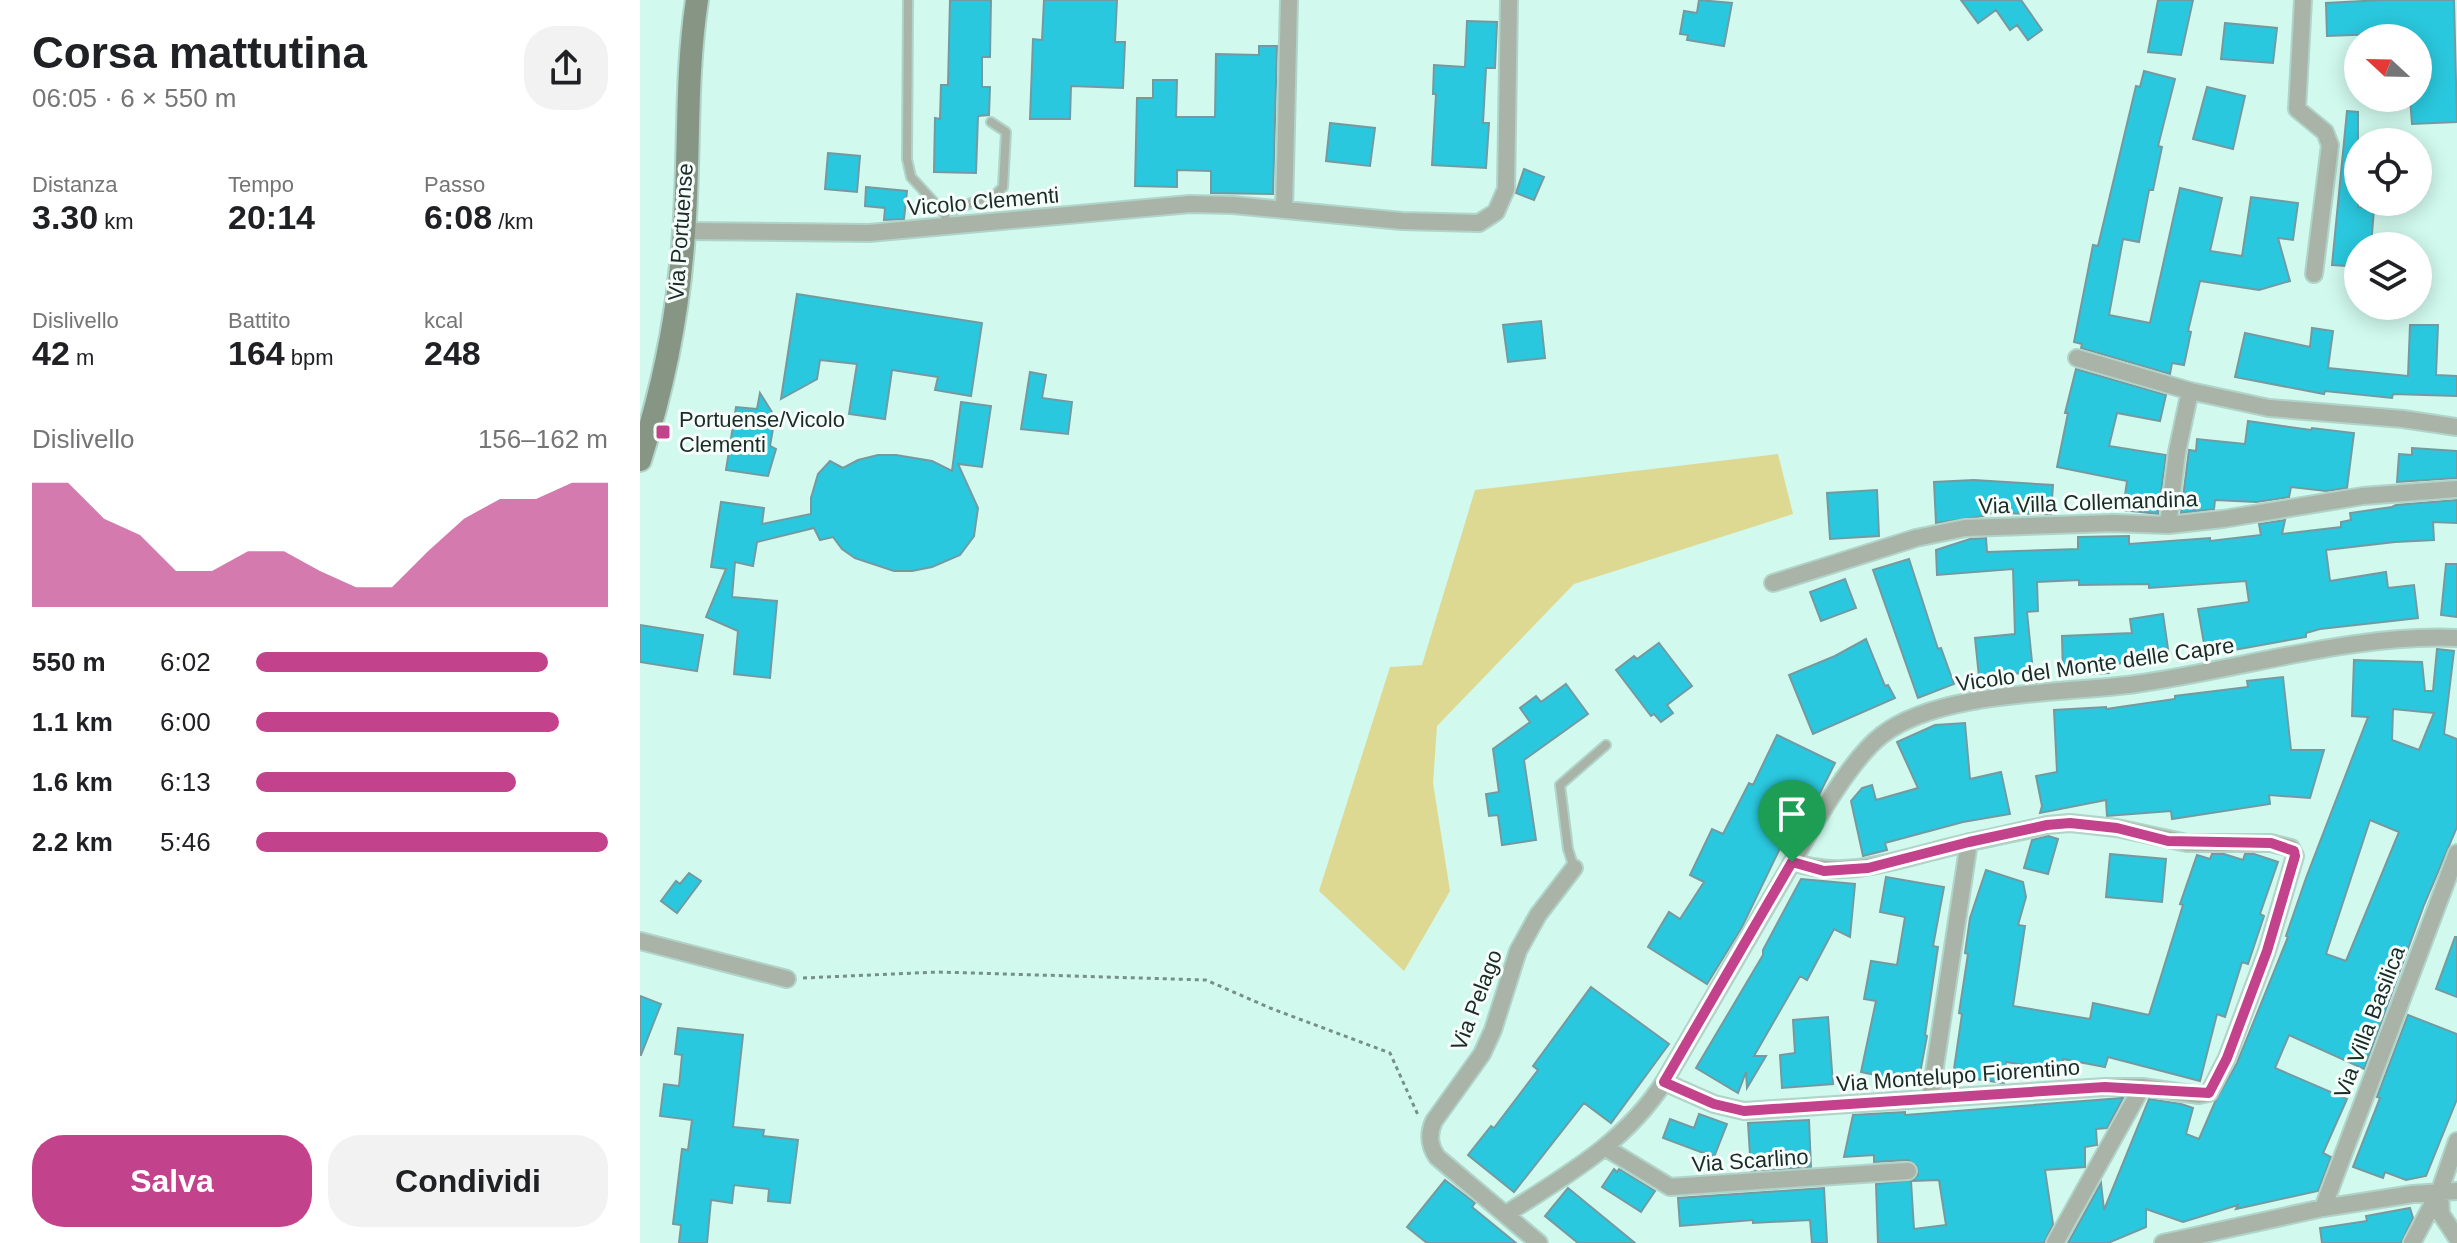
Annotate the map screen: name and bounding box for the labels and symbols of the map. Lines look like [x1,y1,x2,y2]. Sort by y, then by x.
north arrow [2344,24,2432,112]
street label: Via Portuense [663,162,698,302]
street label: Vicolo Clementi [906,182,1060,221]
place label: Portuense/Vicolo Clementi [679,407,845,457]
marker: Portuense/Vicolo Clementi [654,423,672,441]
street label: Via Villa Collemandina [1978,486,2199,519]
street label: Vicolo del Monte delle Capre [1954,633,2236,696]
pin [1758,780,1826,862]
street label: Via Villa Basilica [2329,942,2410,1102]
street label: Via Pelago [1446,946,1507,1054]
street label: Via Montelupo Fiorentino [1835,1055,2081,1096]
street label: Via Scarlino [1691,1144,1809,1177]

